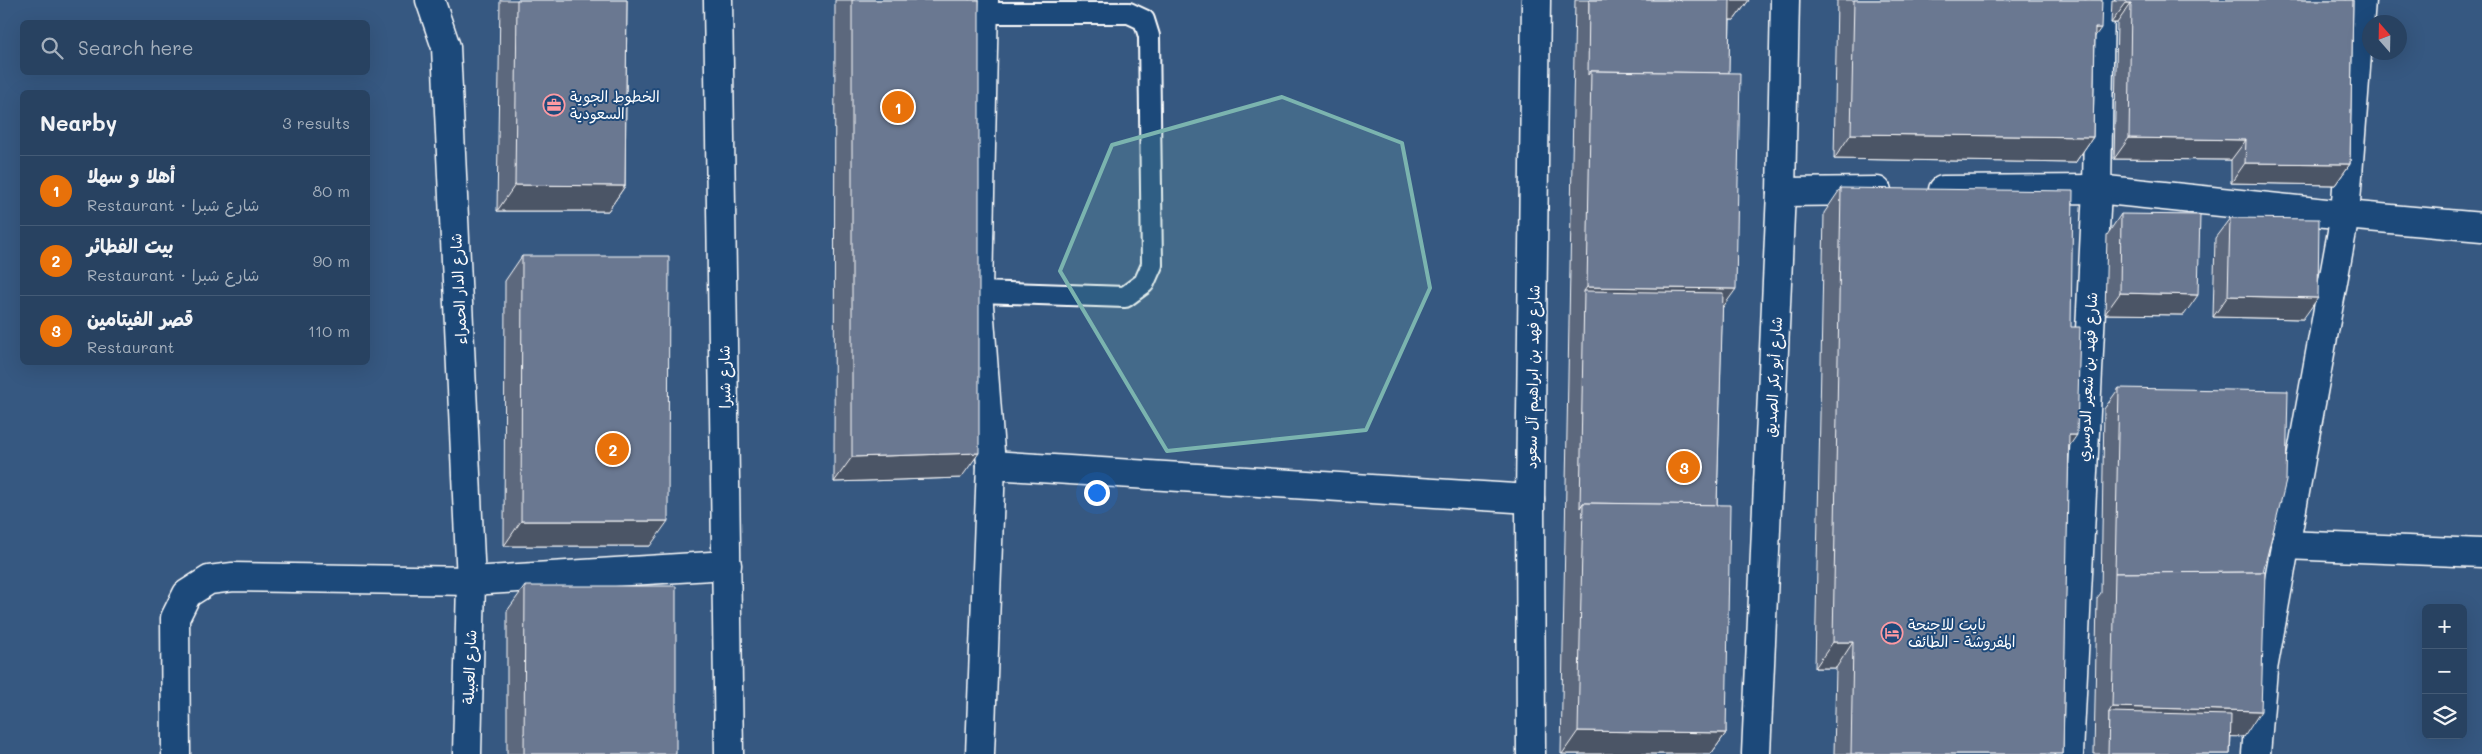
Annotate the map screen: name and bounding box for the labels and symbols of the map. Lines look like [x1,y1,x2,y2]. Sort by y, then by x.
north arrow [2362,15,2407,60]
place label: الخطوط الجوية السعودية [570,86,660,124]
pin: 1 [882,88,914,126]
office icon: الخطوط الجوية السعودية [542,93,566,117]
street label: شارع الدار الحمراء [445,233,472,345]
street label: شارع فهد بن ابراهيم آل سعود [1520,285,1547,469]
street label: شارع فهد بن شعير الدوسري [2073,292,2103,462]
street label: شارع أبو بكر الصديق [1760,316,1787,438]
street label: شارع شبرا [713,345,736,409]
pin: 2 [597,430,629,468]
pin: 3 [1668,448,1700,486]
your location [1084,480,1110,506]
place label: نايت للاجنحة المفروشة - الطائف [1908,614,2015,651]
hotel icon: نايت للاجنحة المفروشة - الطائف [1880,621,1904,645]
street label: شارع العبيلة [458,629,481,705]

